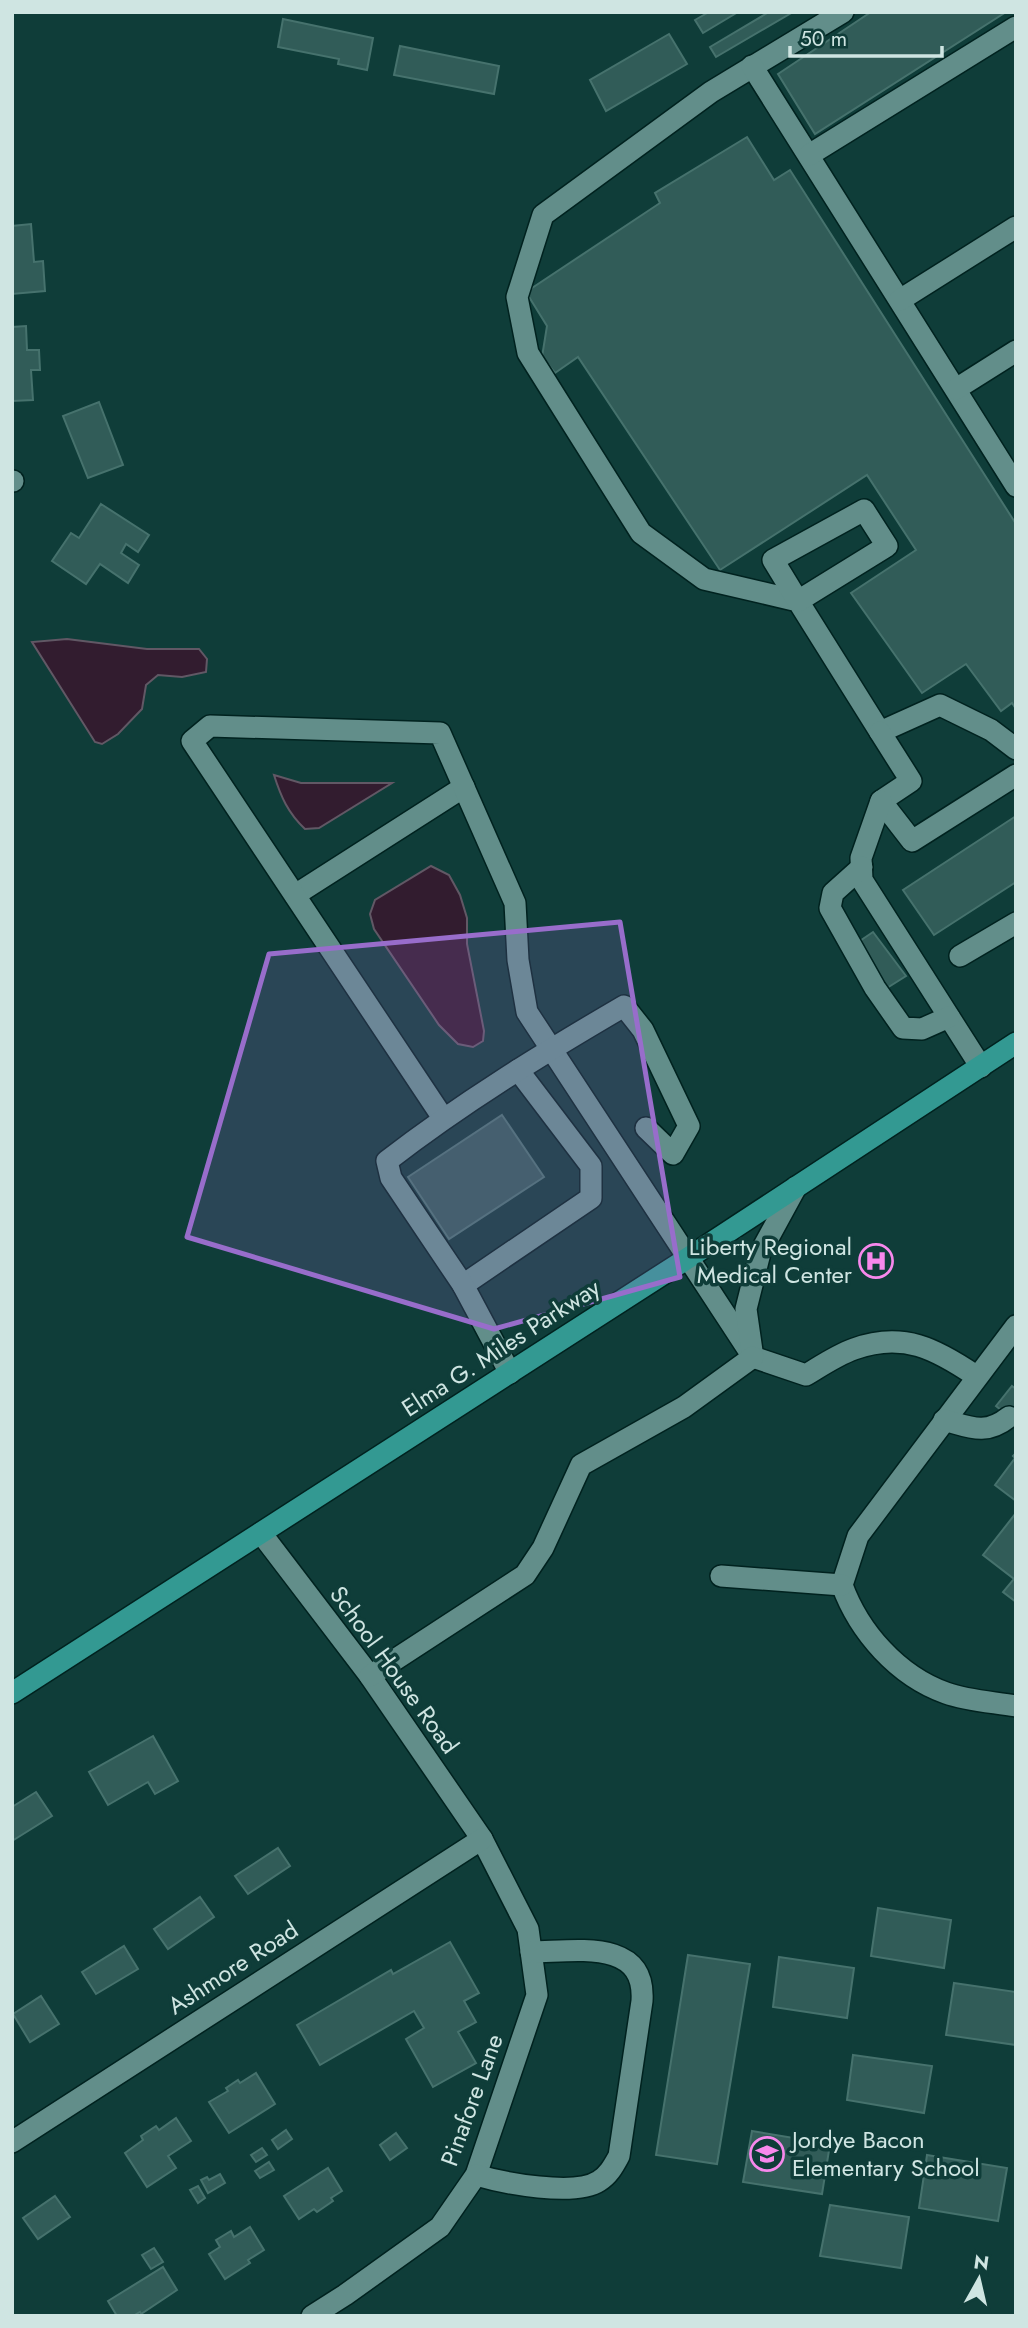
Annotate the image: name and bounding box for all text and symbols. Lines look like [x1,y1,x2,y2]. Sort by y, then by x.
scale bar [790,14,942,58]
text: 50 m [800,24,847,54]
place label: Liberty Regional Medical Center [689,1229,853,1292]
hospital icon: Liberty Regional Medical Center [857,1242,895,1280]
street label: Elma G. Miles Parkway [395,1270,607,1425]
street label: School House Road [321,1579,467,1761]
street label: Ashmore Road [161,1912,305,2023]
street label: Pinafore Lane [431,2029,512,2171]
place label: Jordye Bacon Elementary School [789,2122,980,2185]
school or university icon: Jordye Bacon Elementary School [748,2135,786,2173]
north arrow [944,2244,1014,2314]
text: N [972,2248,991,2277]

